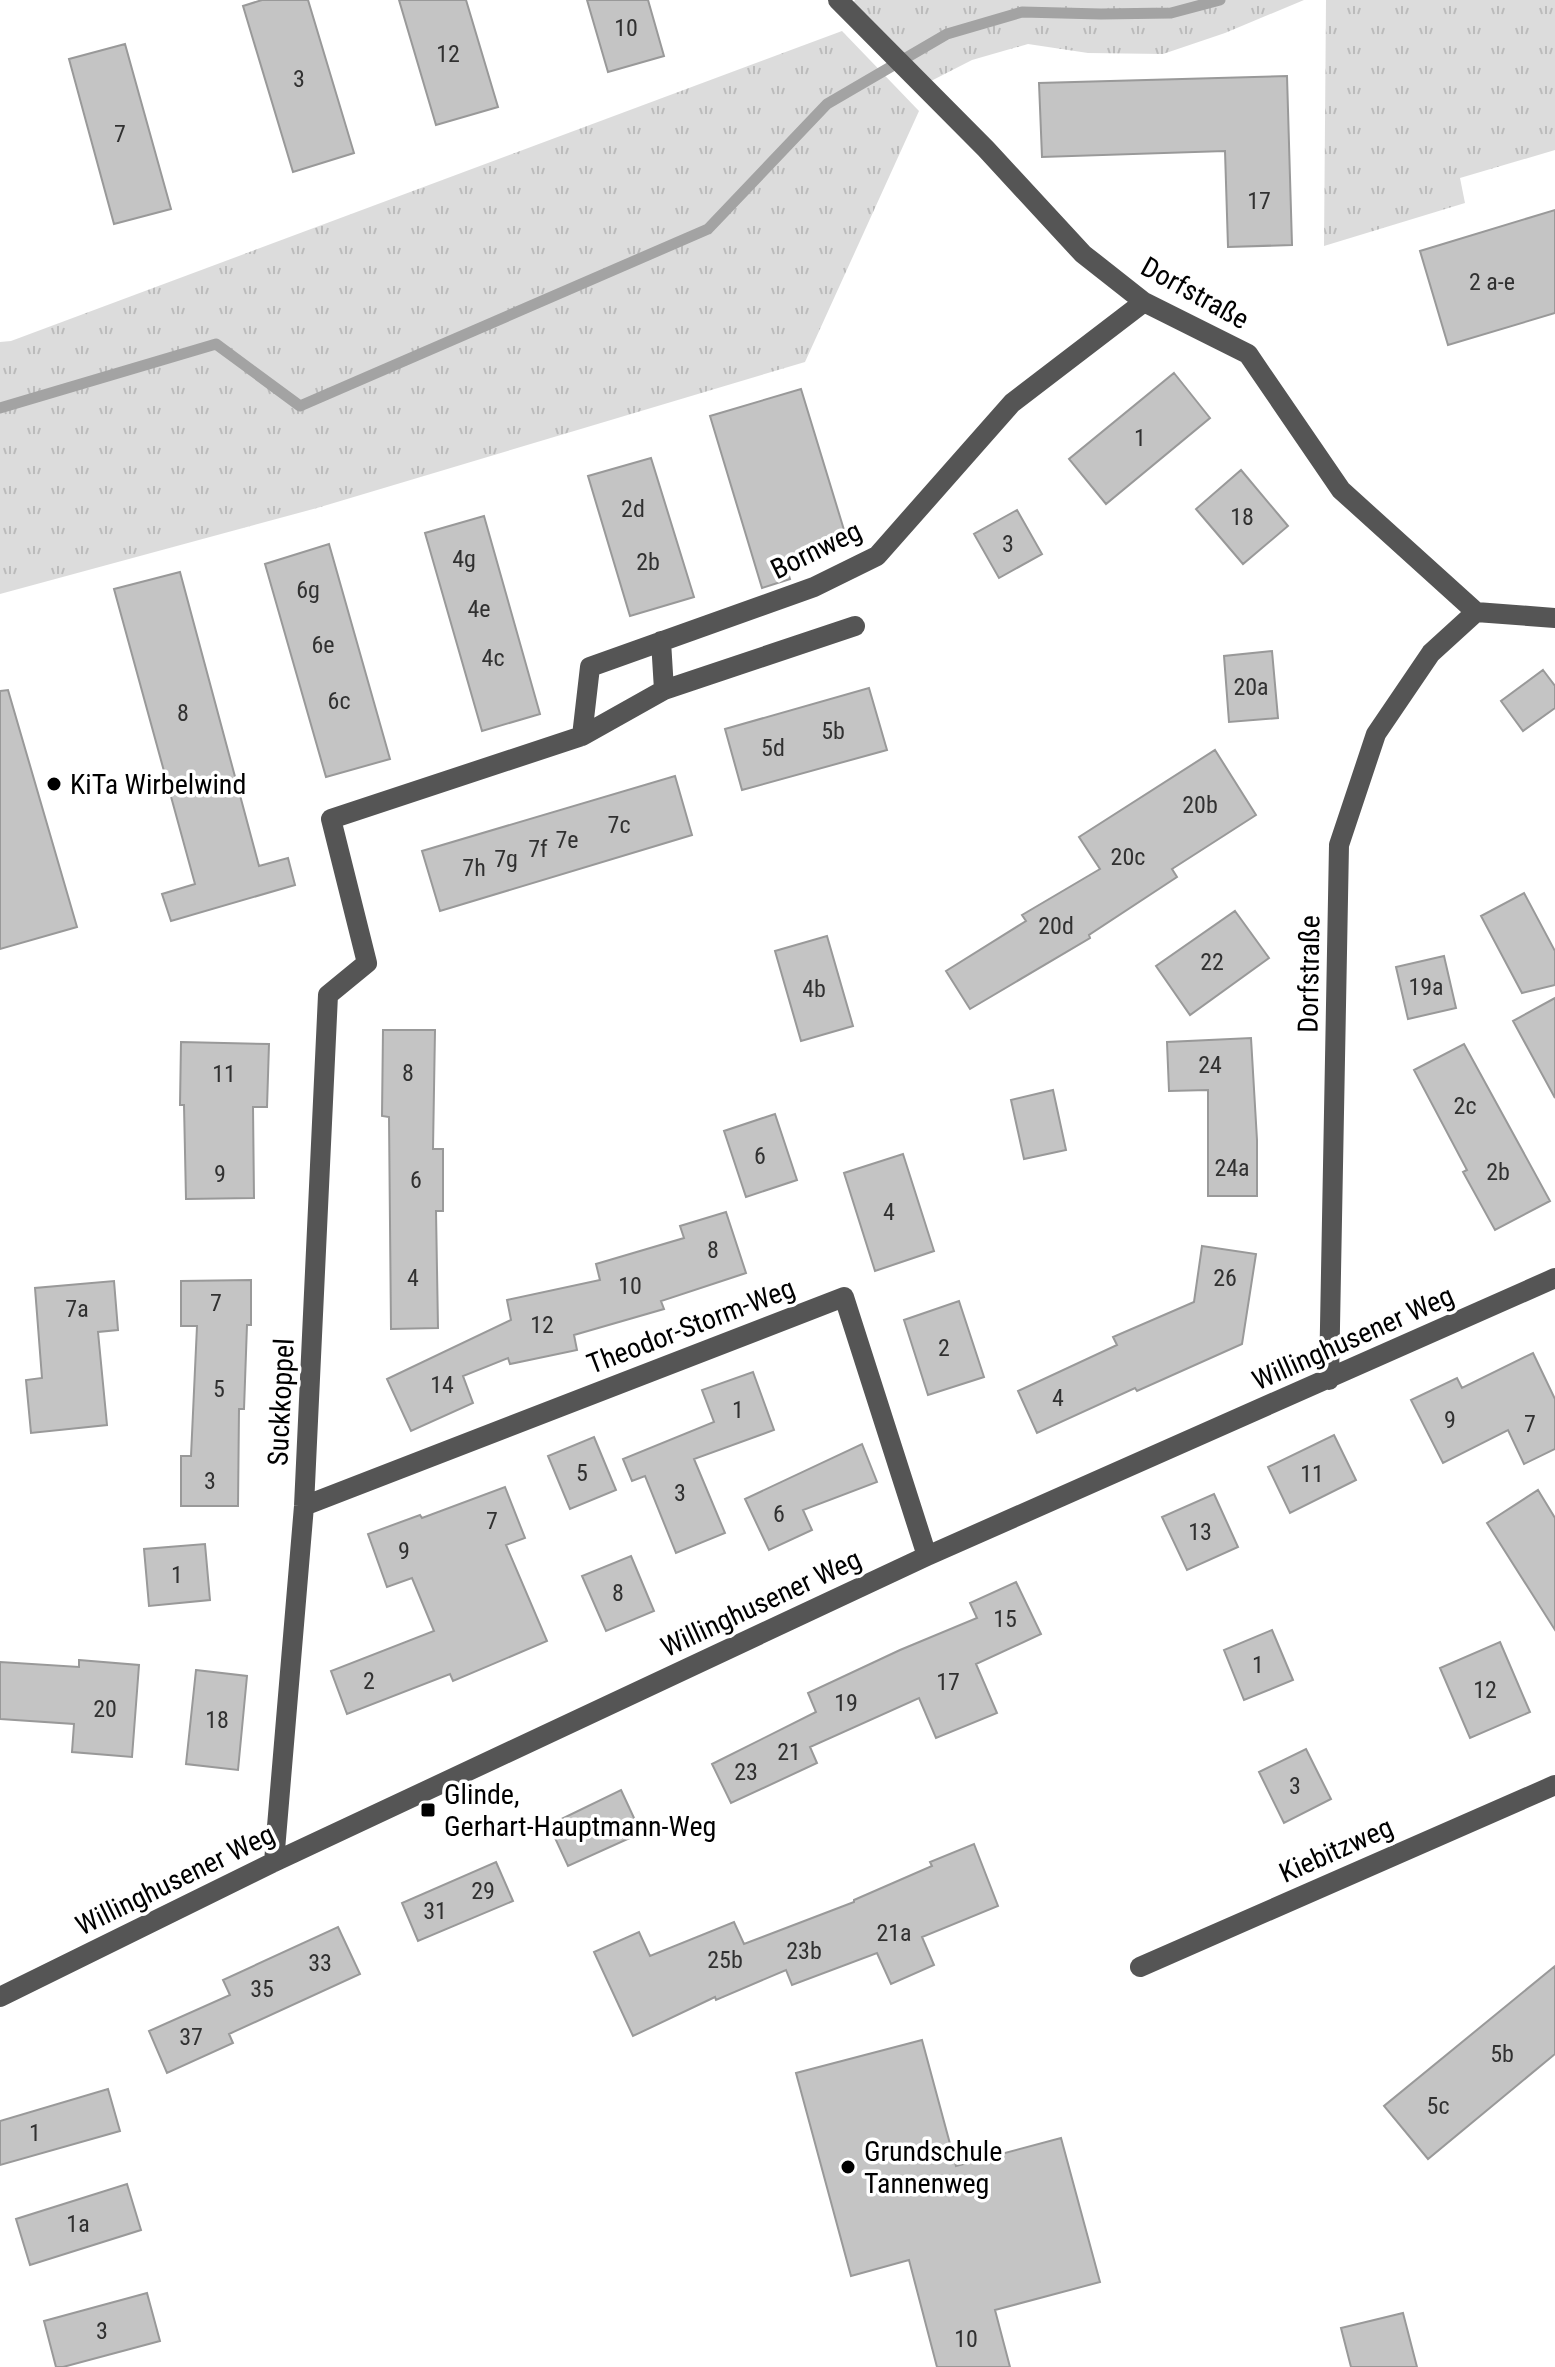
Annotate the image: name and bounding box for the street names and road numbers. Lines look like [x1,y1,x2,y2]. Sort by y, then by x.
street label: Dorfstraße [1135,250,1255,336]
street label: Bornweg [765,514,867,586]
street label: Dorfstraße [1291,915,1327,1033]
street label: Theodor-Storm-Weg [583,1271,799,1381]
street label: Willinghusener Weg [1247,1279,1459,1397]
street label: Suckkoppel [261,1337,301,1467]
street label: Willinghusener Weg [656,1542,866,1664]
street label: Kiebitzweg [1274,1810,1398,1890]
street label: Willinghusener Weg [70,1818,280,1942]

